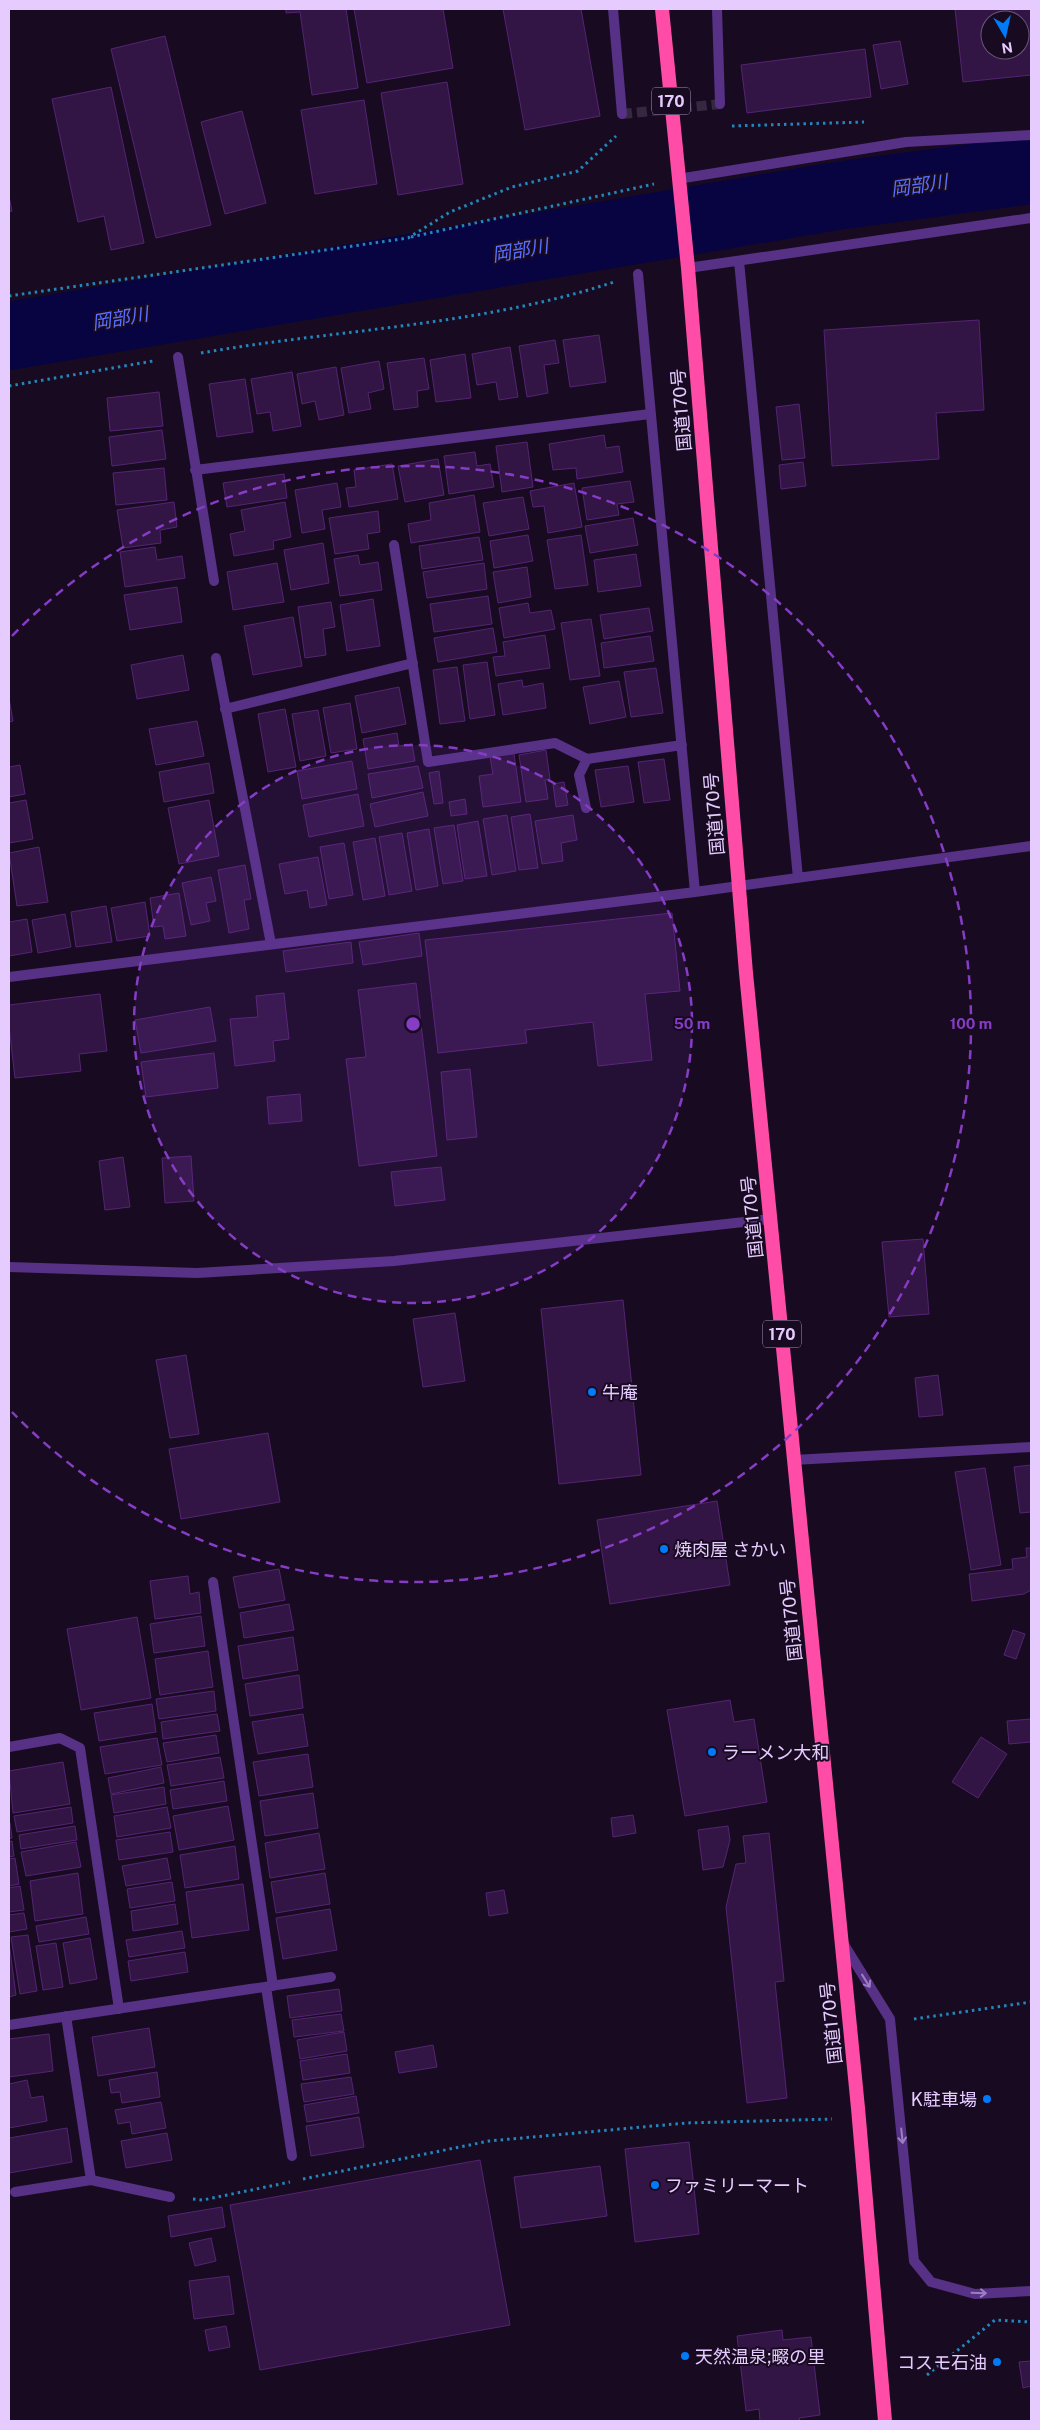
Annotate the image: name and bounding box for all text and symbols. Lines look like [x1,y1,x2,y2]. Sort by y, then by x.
north arrow [980,10,1030,60]
text: N [1000,39,1014,57]
road number: 170 [652,88,690,114]
water label: 岡部川 [889,170,951,200]
water label: 岡部川 [490,234,552,266]
water label: 岡部川 [90,302,152,334]
street label: 国道170号 [667,368,695,452]
street label: 国道170号 [700,772,728,856]
centre of rings [404,1015,422,1033]
text: 50 m [674,1015,710,1032]
text: 100 m [950,1015,992,1032]
street label: 国道170号 [737,1175,767,1259]
road number: 170 [763,1320,801,1348]
place label: 牛庵 [602,1382,638,1403]
marker: 牛庵 [586,1386,598,1398]
place label: 焼肉屋 さかい [674,1539,786,1560]
marker: 焼肉屋 さかい [658,1543,670,1555]
street label: 国道170号 [776,1578,806,1662]
place label: ラーメン大和 [722,1742,829,1763]
marker: ラーメン大和 [706,1746,718,1758]
one-way arrow [862,1973,872,1987]
street label: 国道170号 [816,1981,846,2065]
place label: K駐車場 [911,2089,977,2110]
marker: K駐車場 [981,2093,993,2105]
one-way arrow [897,2128,907,2144]
place label: ファミリーマート [665,2175,809,2196]
marker: ファミリーマート [649,2179,661,2191]
one-way arrow [970,2289,986,2298]
place label: 天然温泉;畷の里 [695,2346,825,2367]
marker: 天然温泉;畷の里 [679,2350,691,2362]
place label: コスモ石油 [897,2352,987,2373]
marker: コスモ石油 [991,2356,1003,2368]

